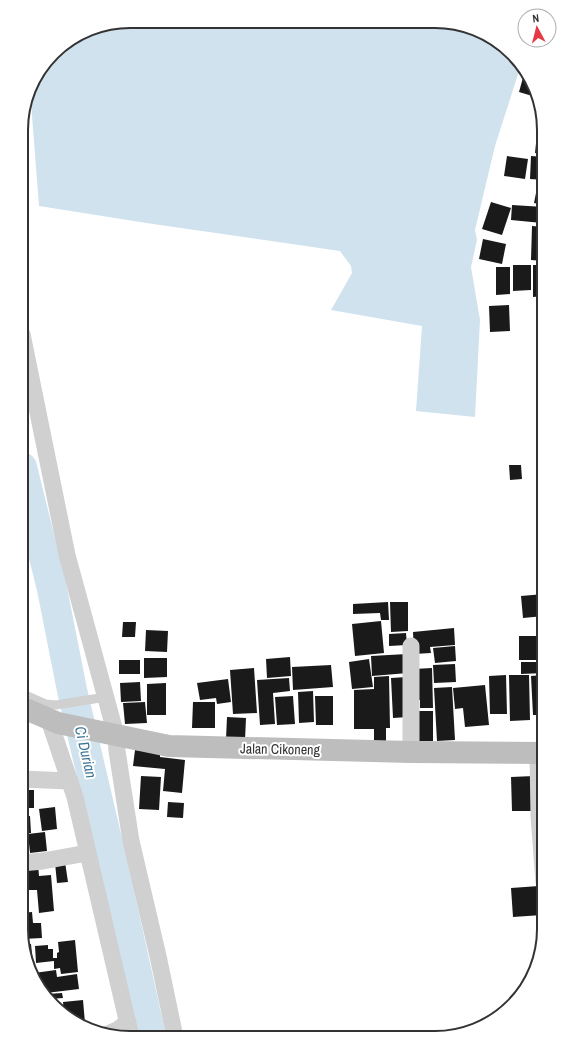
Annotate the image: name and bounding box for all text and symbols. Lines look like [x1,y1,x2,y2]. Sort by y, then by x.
north arrow [517,8,557,48]
text: N [532,11,540,25]
water label: Ci Durian [70,724,102,780]
street label: Jalan Cikoneng [240,739,321,759]

